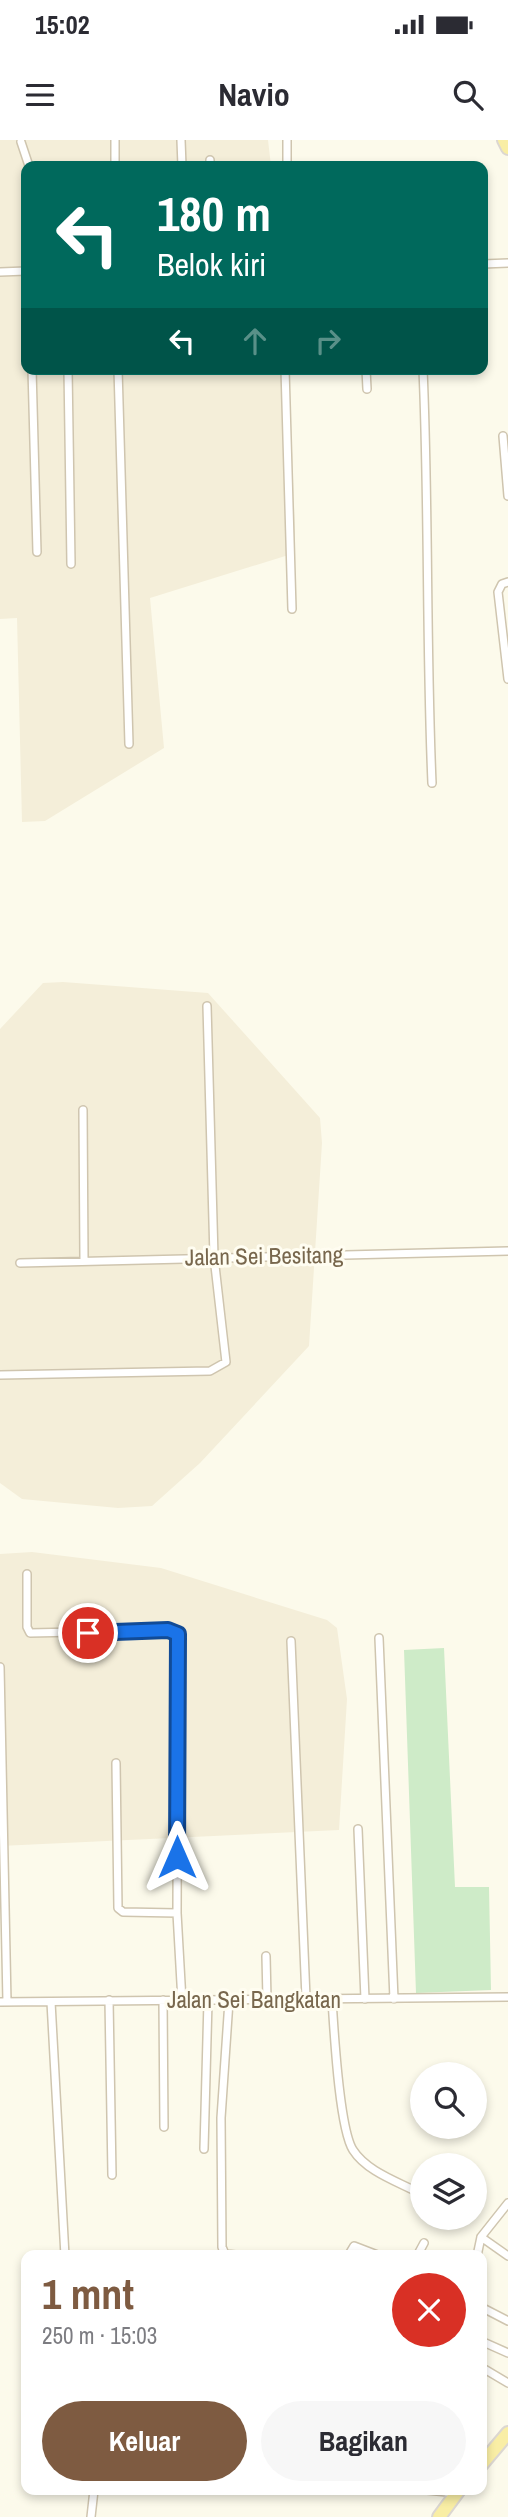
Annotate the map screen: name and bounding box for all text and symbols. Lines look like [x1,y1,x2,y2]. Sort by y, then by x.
text: 15:02 [35,7,90,42]
text: Navio [218,73,290,116]
icon: menu [21,76,59,114]
icon: search [449,76,487,114]
text: 180 m [157,180,271,246]
icon: left [42,189,133,280]
text: Belok kiri [157,243,266,286]
icon: left [163,322,201,360]
icon: ahead [236,322,274,360]
icon: right [309,322,347,360]
street label: Jalan Sei Besitang [185,1239,344,1272]
pin [58,1603,118,1663]
icon: arrive [69,1614,107,1652]
position arrow [140,1820,214,1894]
street label: Jalan Sei Bangkatan [167,1984,341,2015]
map controls [410,2062,487,2230]
button: search [410,2062,487,2139]
button: layers [410,2153,487,2230]
text: 1 mnt [42,2266,134,2322]
button: close [392,2273,466,2347]
text: 250 m · 15:03 [42,2320,157,2351]
button: Keluar [42,2401,247,2481]
button: Bagikan [261,2401,466,2481]

